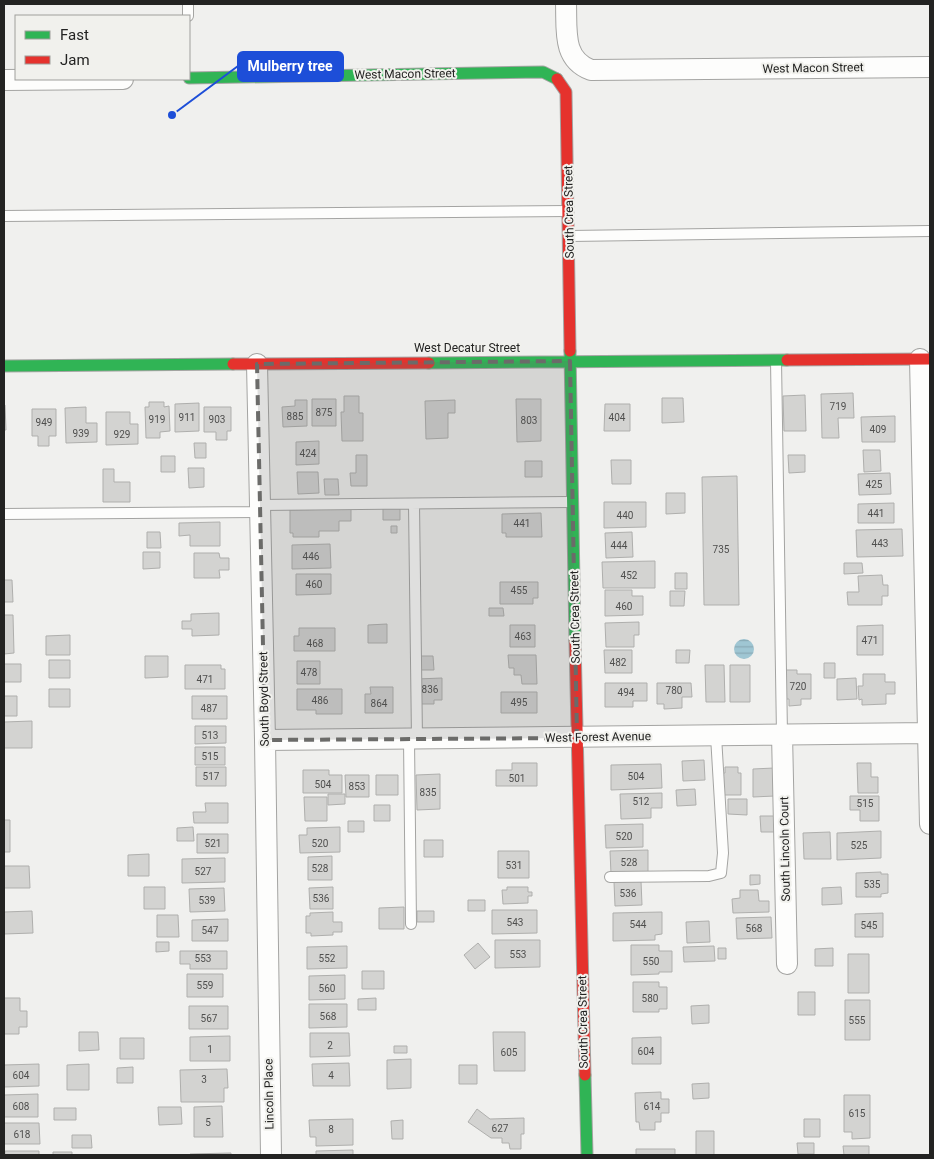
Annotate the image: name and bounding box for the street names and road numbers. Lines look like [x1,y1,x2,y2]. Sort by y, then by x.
street label: West Macon Street [762,60,864,76]
street label: West Macon Street [354,66,456,82]
street label: South Crea Street [561,165,577,259]
street label: West Decatur Street [414,341,520,355]
street label: South Crea Street [567,570,583,664]
street label: South Boyd Street [256,651,272,747]
street label: West Forest Avenue [545,729,651,745]
street label: South Lincoln Court [777,796,793,902]
street label: South Crea Street [575,975,591,1069]
street label: Lincoln Place [261,1058,277,1130]

